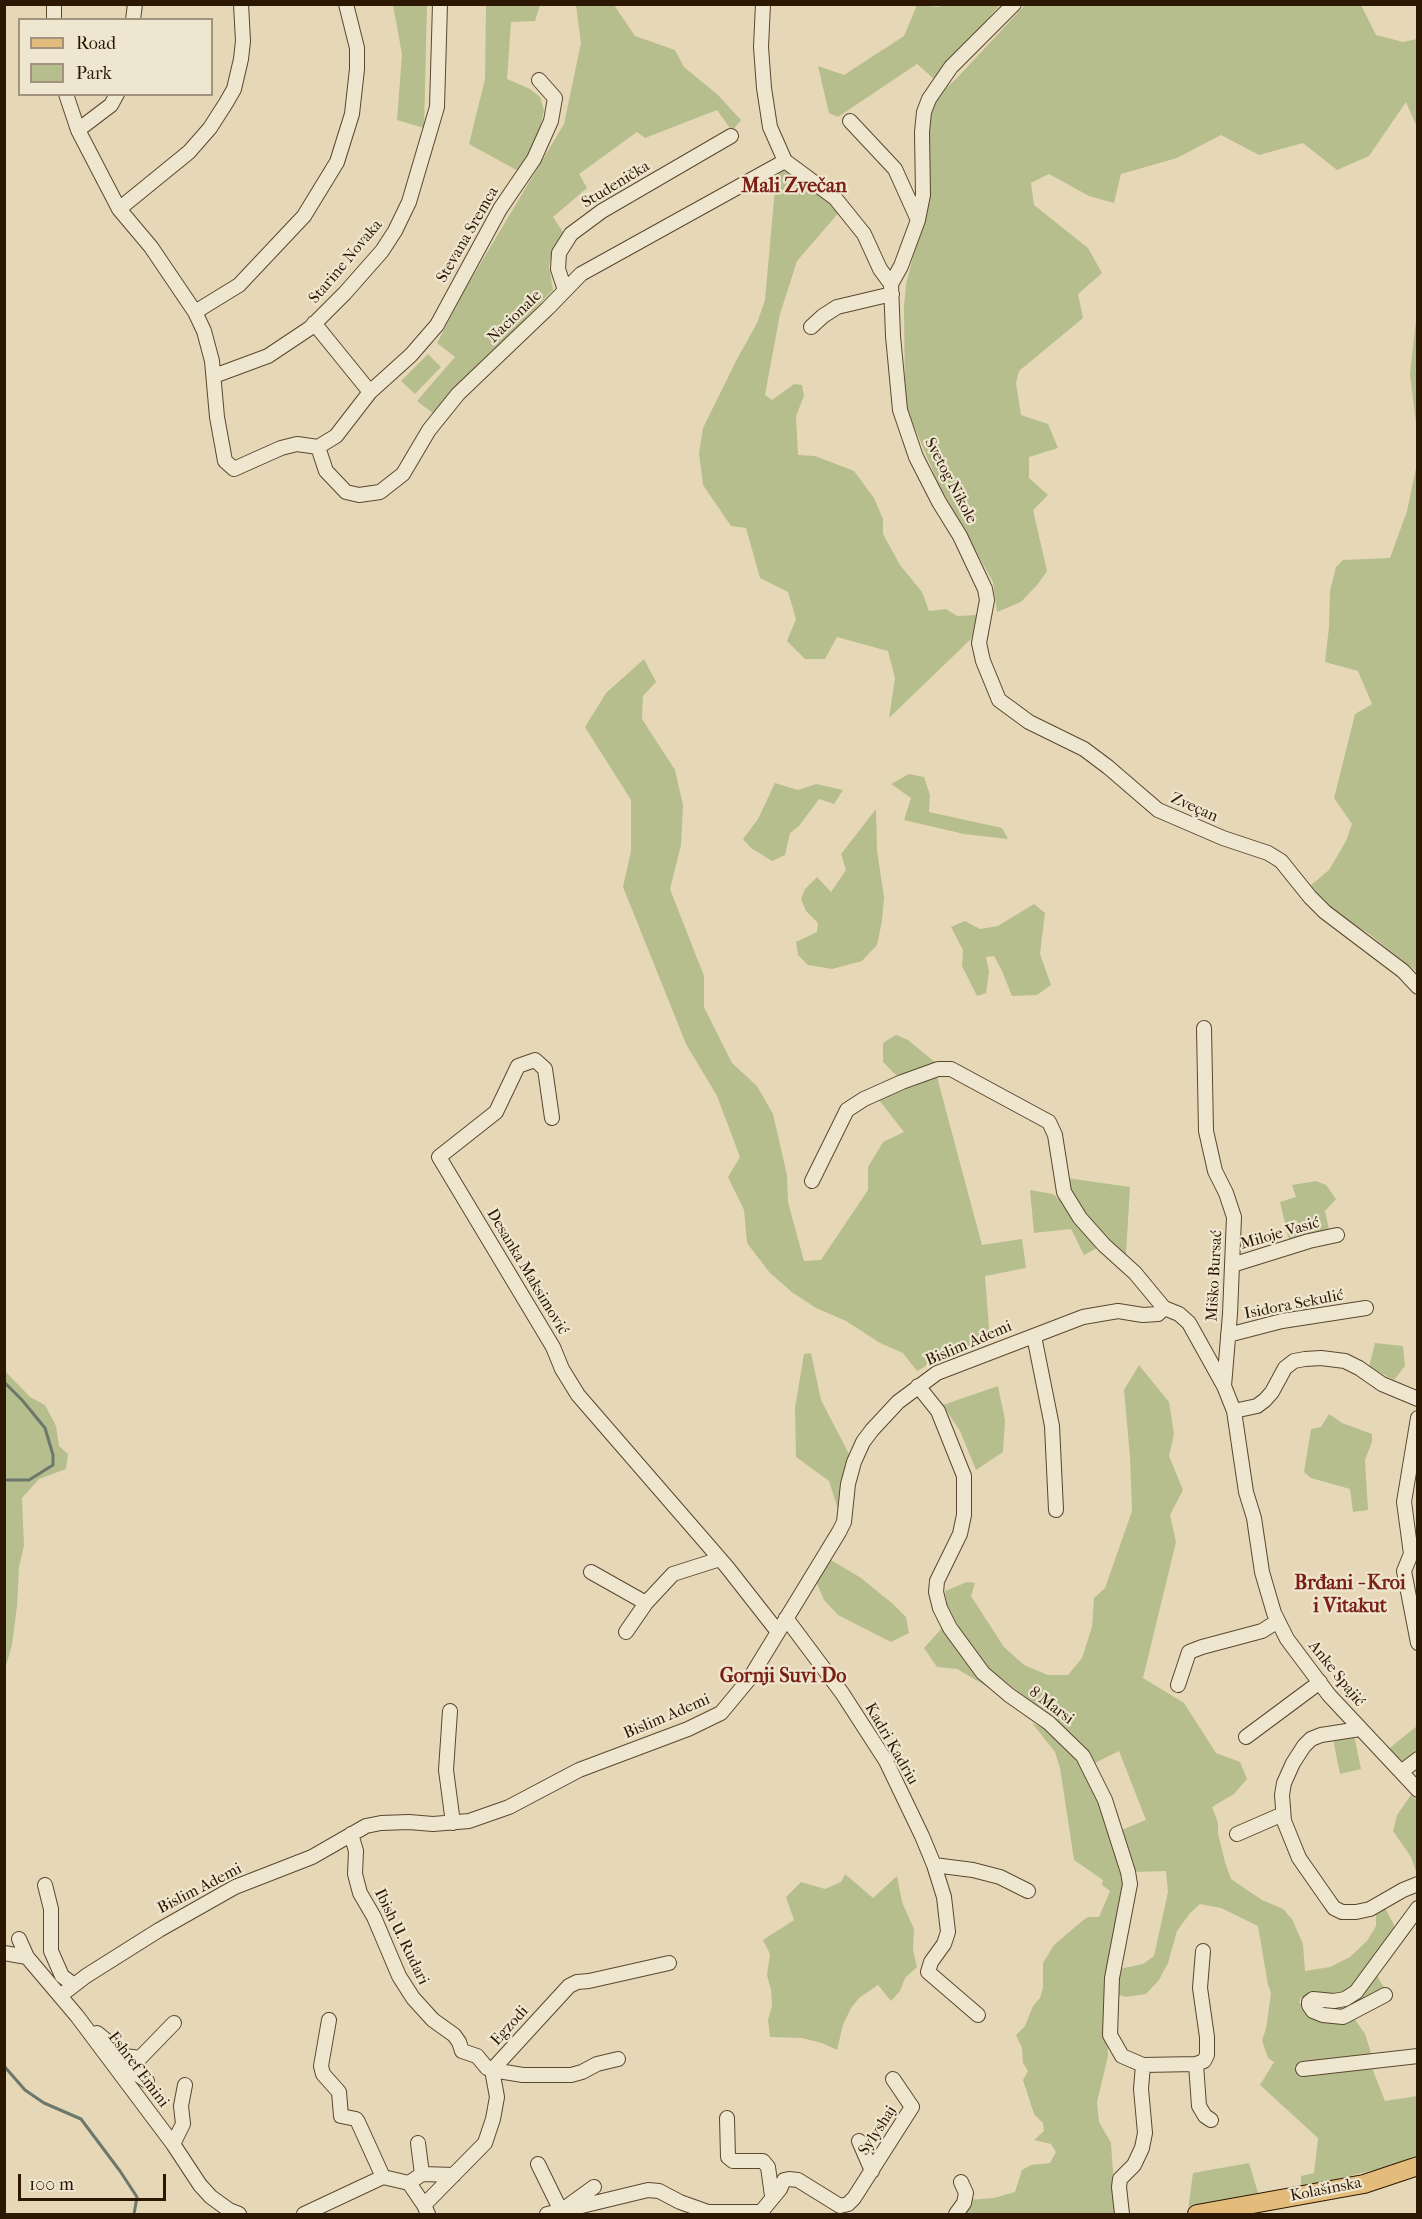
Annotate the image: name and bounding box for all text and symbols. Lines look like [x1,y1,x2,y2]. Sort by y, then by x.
legend [18,18,213,96]
text: Road [76,33,116,54]
text: Park [76,63,112,84]
street label: Studenička [578,157,654,213]
district label: Mali Zvečan [741,175,847,199]
street label: Stevana Sremca [433,184,503,286]
street label: Starine Novaka [305,216,387,308]
street label: Nacionale [484,287,546,347]
street label: Svetog Nikole [919,435,981,527]
street label: Zveçan [1167,789,1221,827]
street label: Desanka Maksimović [482,1206,572,1338]
street label: Miloje Vasić [1238,1214,1322,1254]
street label: Miško Bursać [1203,1230,1227,1322]
street label: Isidora Sekulić [1243,1286,1345,1324]
street label: Bislim Ademi [923,1317,1015,1371]
district label: Brđani - Kroi i Vitakut [1294,1572,1406,1619]
street label: Anke Spajić [1304,1637,1368,1711]
district label: Gornji Suvi Do [720,1665,846,1689]
street label: 8 Marsi [1025,1683,1077,1729]
street label: Bislim Ademi [621,1690,713,1744]
street label: Kadri Kadriu [860,1700,922,1788]
street label: Bislim Ademi [155,1860,245,1918]
street label: Ibish U. Rudari [369,1886,433,1988]
street label: Egzodi [487,2002,533,2050]
street label: Eshref Emini [103,2028,173,2112]
street label: Sylyshaj [855,2103,901,2159]
scale bar [21,2162,170,2200]
text: 100 m [29,2174,74,2195]
street label: Kolašinska [1289,2174,1363,2206]

